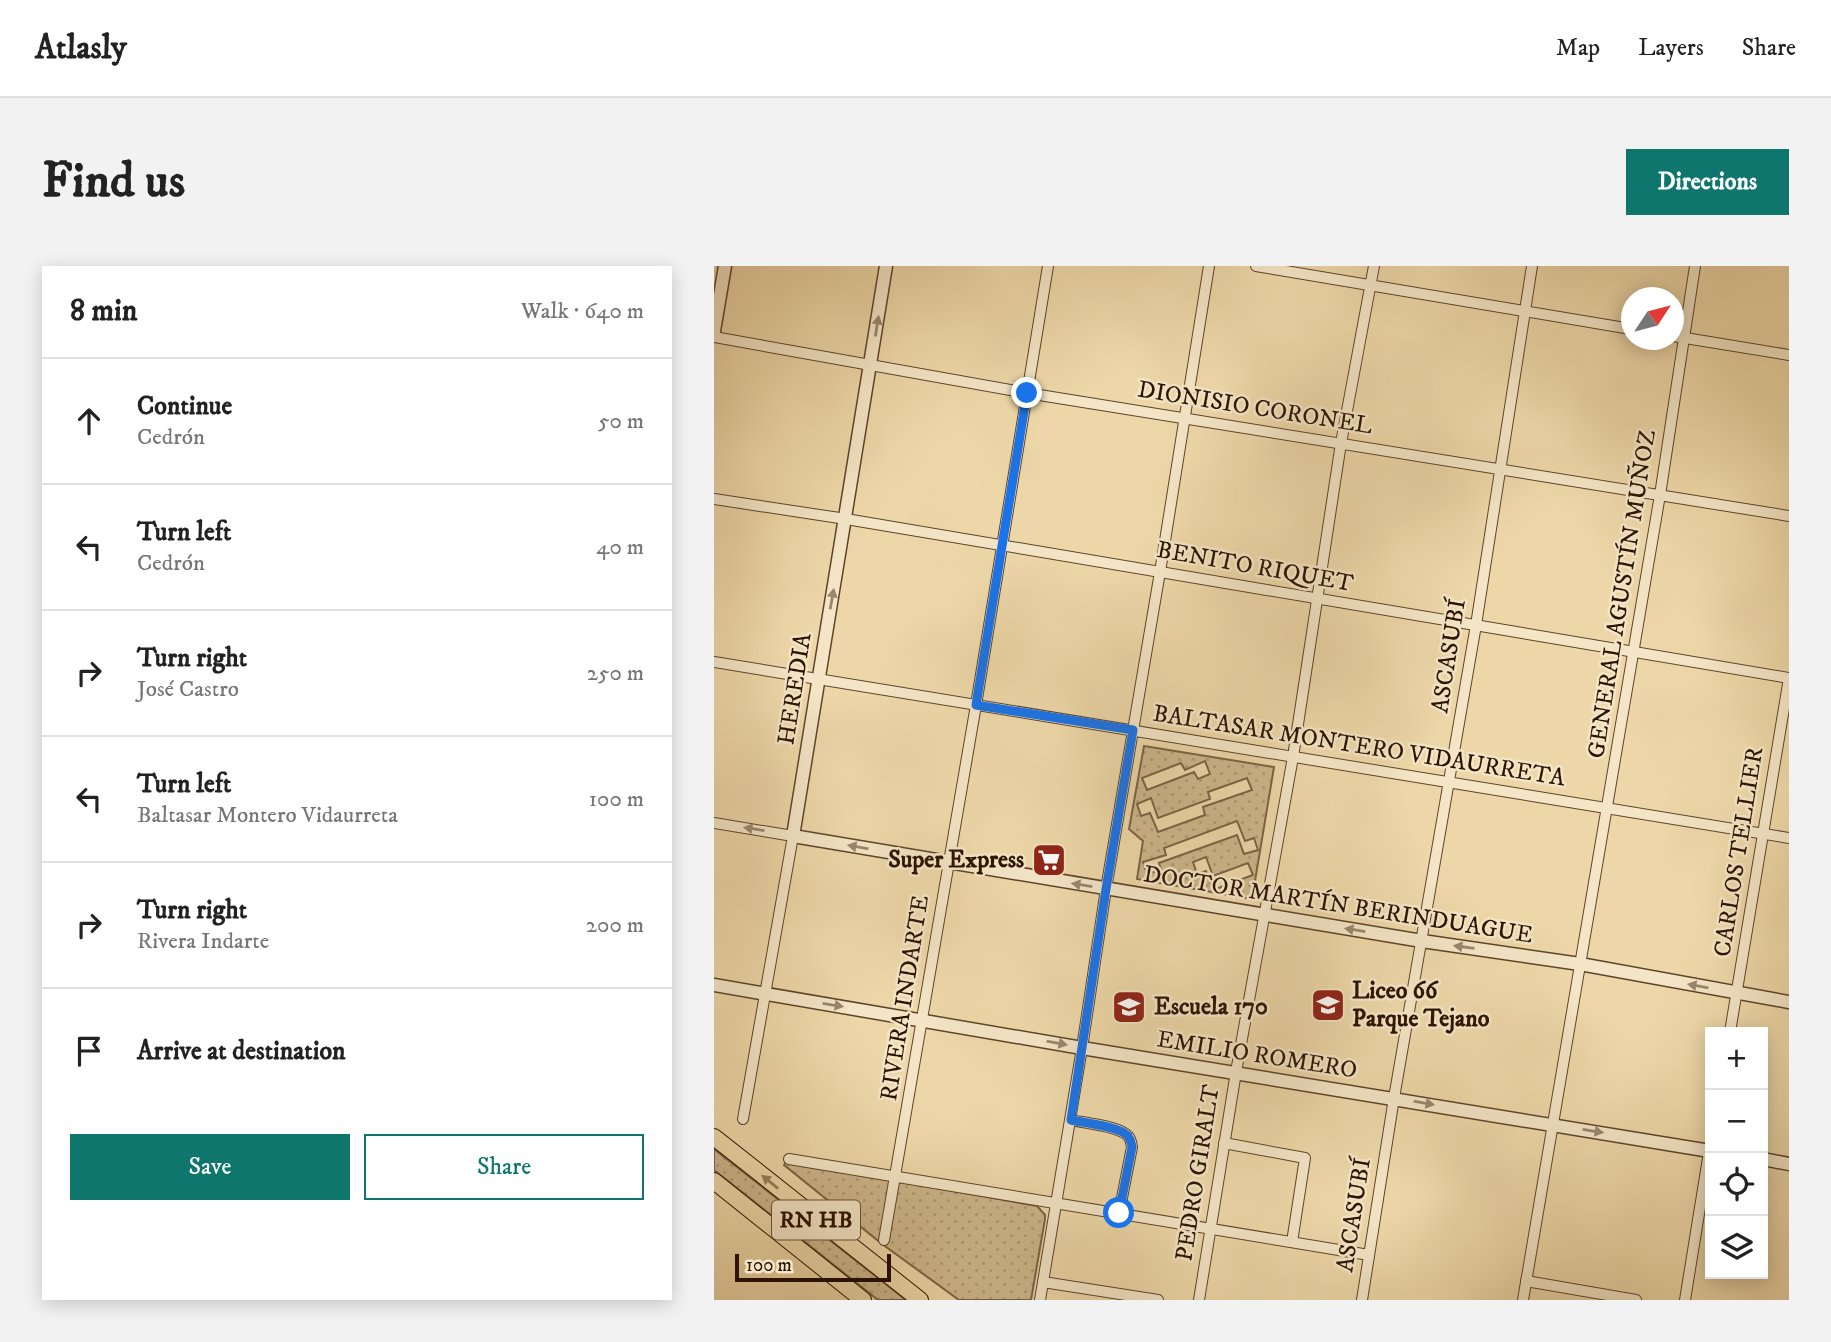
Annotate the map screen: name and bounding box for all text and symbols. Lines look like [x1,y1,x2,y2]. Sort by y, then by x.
text: Atlasly [35,28,127,69]
text: Map [1556,33,1600,63]
text: Layers [1638,33,1704,63]
text: Share [1742,33,1796,63]
button: Directions [1626,149,1789,215]
text: Find us [42,151,185,213]
north arrow [1621,287,1684,350]
text: 8 min [70,293,137,330]
text: Walk · 640 m [521,297,644,326]
one-way arrow [872,315,883,337]
street label: DIONISIO CORONEL [1136,375,1374,441]
route end [1011,377,1042,408]
text: Continue [137,390,232,423]
icon: ahead [70,402,108,440]
text: 50 m [598,407,644,436]
text: Cedrón [137,423,205,452]
street label: GENERAL AGUSTÍN MUÑOZ [1580,427,1663,761]
text: Turn left [137,516,231,549]
icon: left [70,528,108,566]
text: 40 m [596,533,644,562]
street label: BENITO RIQUET [1154,535,1356,599]
text: Cedrón [137,549,205,578]
one-way arrow [827,588,838,610]
street label: ASCASUBÍ [1424,595,1473,715]
street label: HEREDIA [771,630,819,747]
text: Turn right [137,642,247,675]
icon: right [70,654,108,692]
text: 250 m [587,659,644,688]
text: José Castro [137,675,239,704]
street label: BALTASAR MONTERO VIDAURRETA [1151,699,1568,794]
street label: CARLOS TELLIER [1708,745,1770,959]
text: Turn left [137,768,231,801]
icon: left [70,780,108,818]
text: 100 m [589,785,644,814]
text: Baltasar Montero Vidaurreta [137,801,398,830]
one-way arrow [742,823,764,834]
one-way arrow [846,841,868,852]
supermarket icon: Super Express [1030,841,1068,879]
place label: Super Express [888,845,1024,875]
street label: DOCTOR MARTÍN BERINDUAGUE [1141,858,1535,951]
one-way arrow [1071,879,1093,890]
street label: RIVERA INDARTE [874,893,936,1103]
text: Turn right [137,894,247,927]
icon: right [70,906,108,944]
text: 200 m [586,911,644,940]
one-way arrow [1344,924,1366,935]
text: Rivera Indarte [137,927,269,956]
one-way arrow [1453,942,1475,953]
place label: Liceo 66 Parque Tejano [1352,976,1490,1034]
one-way arrow [1687,980,1709,991]
school or university icon: Liceo 66 Parque Tejano [1309,986,1347,1024]
school or university icon: Escuela 170 [1110,988,1148,1026]
place label: Escuela 170 [1154,992,1268,1022]
one-way arrow [822,1000,844,1011]
street label: EMILIO ROMERO [1155,1024,1359,1086]
map controls [1705,1027,1768,1279]
button: + [1705,1027,1768,1090]
icon: arrive [70,1032,108,1070]
text: Arrive at destination [137,1035,346,1068]
one-way arrow [1046,1037,1068,1048]
street label: PEDRO GIRALT [1169,1083,1227,1263]
button: − [1705,1090,1768,1153]
one-way arrow [1413,1098,1435,1109]
one-way arrow [1582,1126,1604,1137]
button: Save [70,1134,350,1200]
button: Share [364,1134,644,1200]
button: locate [1705,1153,1768,1216]
street label: ASCASUBÍ [1329,1154,1378,1274]
one-way arrow [761,1175,779,1190]
route start [1103,1197,1134,1228]
road number: RN HB [772,1200,860,1239]
button: layers [1705,1216,1768,1279]
scale bar [735,1251,891,1283]
text: 100 m [746,1254,792,1277]

